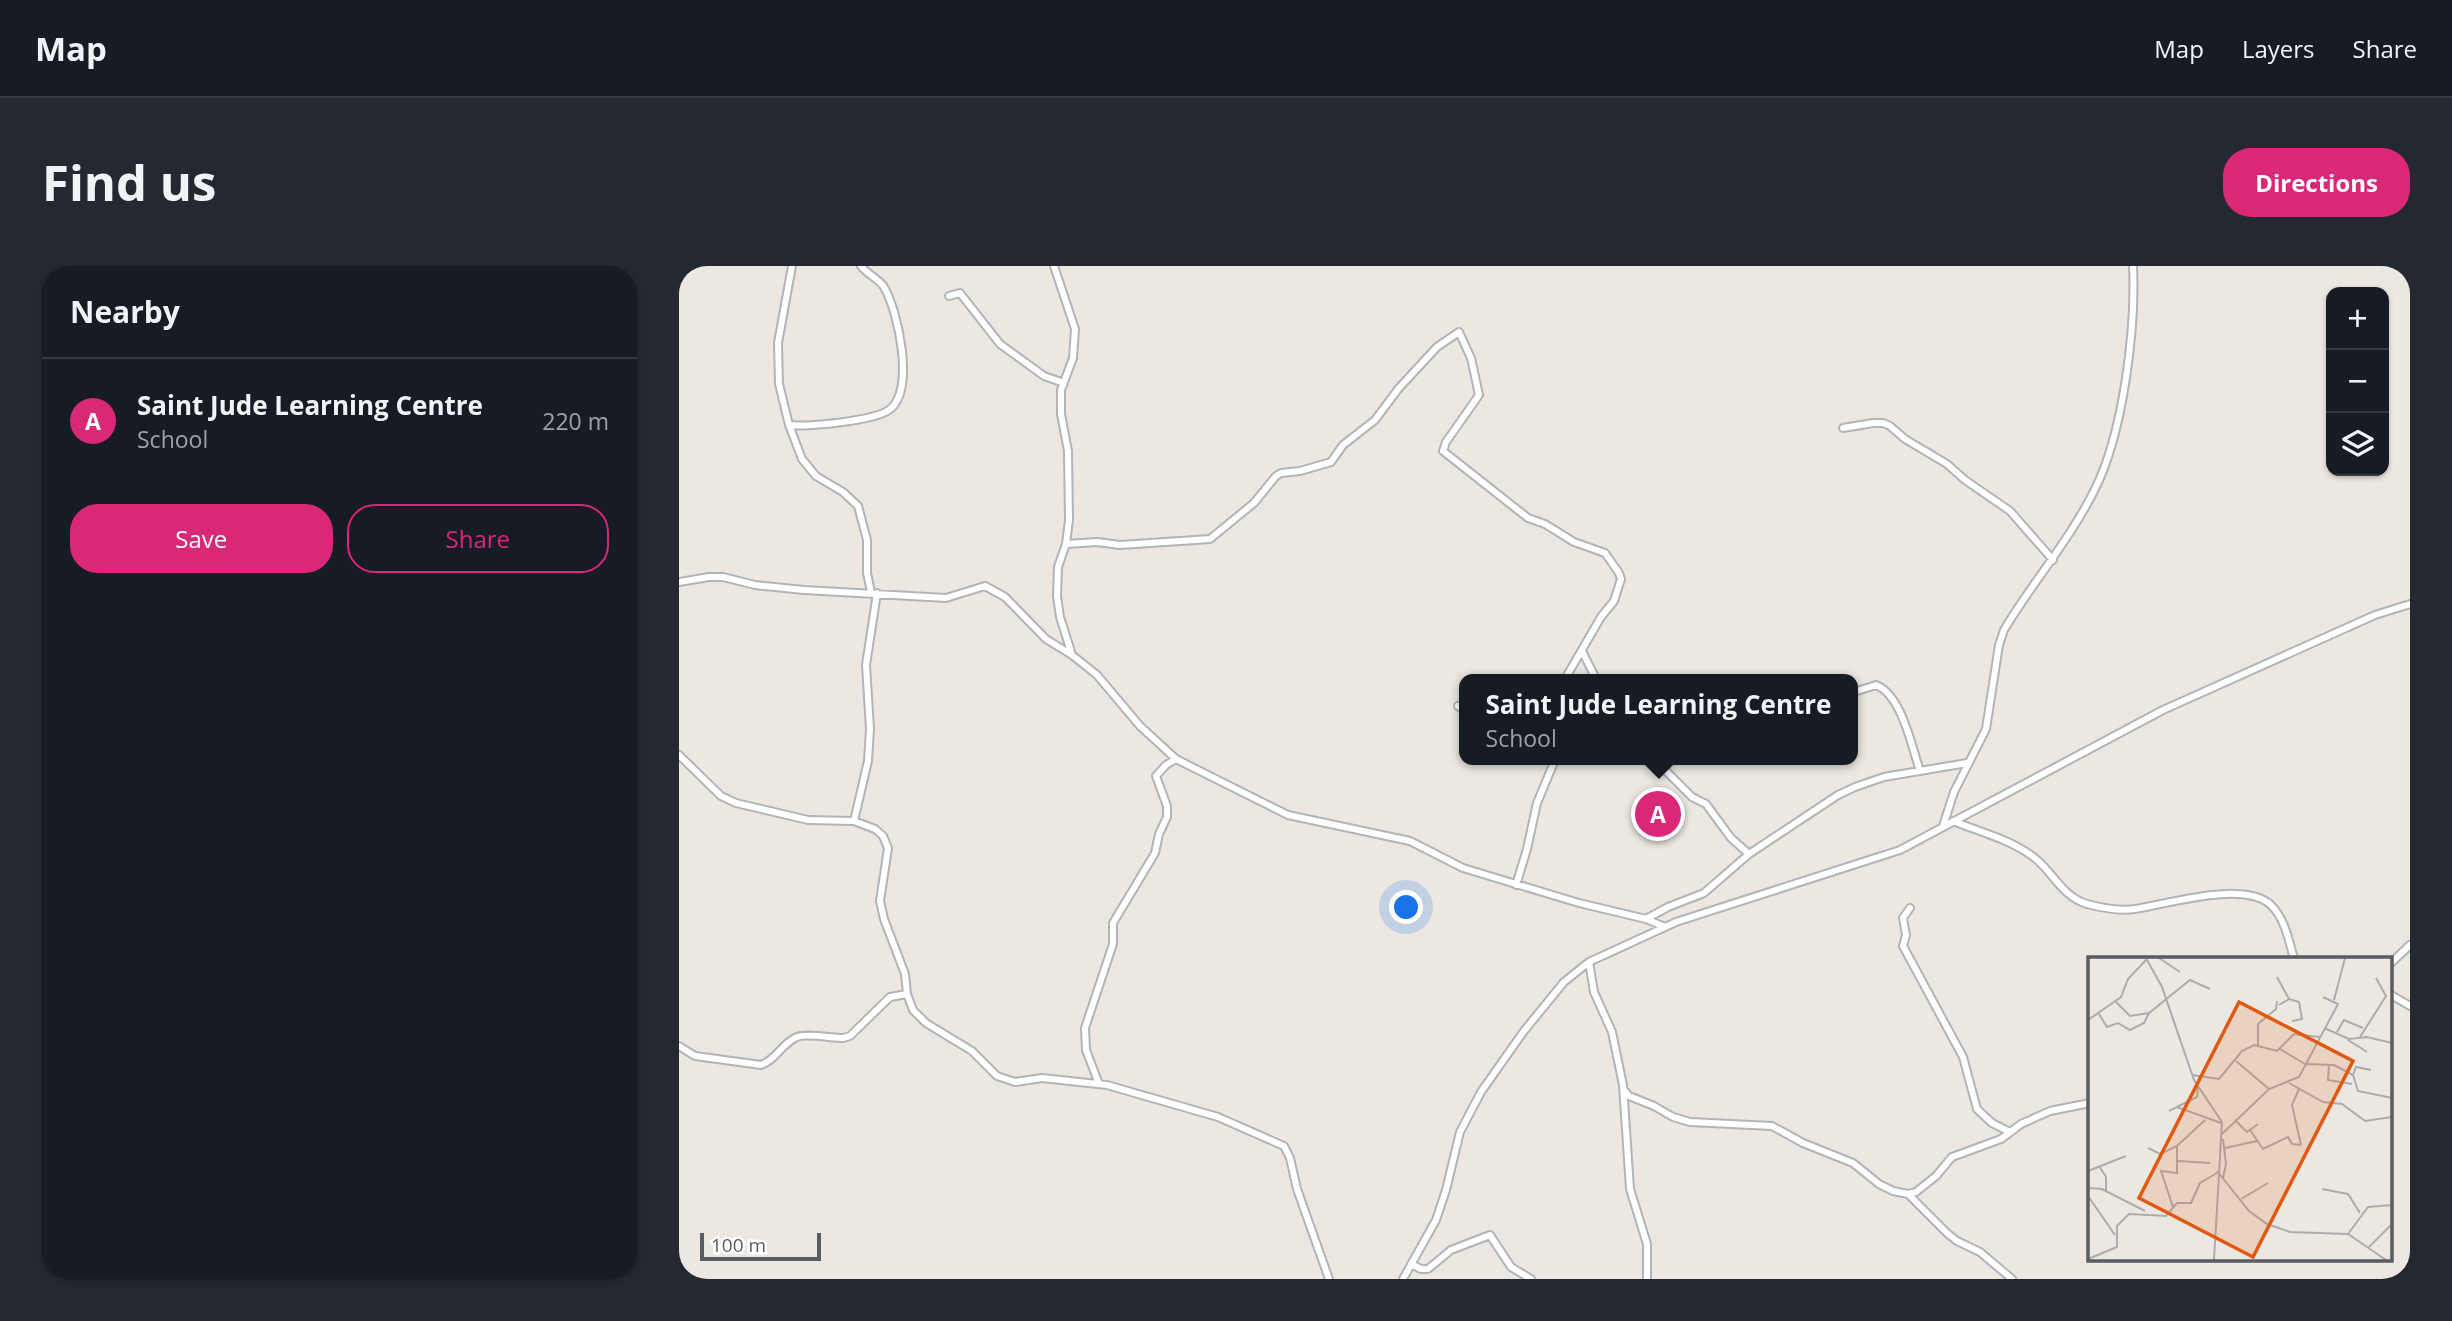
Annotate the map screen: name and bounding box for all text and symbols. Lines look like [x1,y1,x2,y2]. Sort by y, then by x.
text: Map [35,26,107,71]
text: Map [2154,32,2204,65]
text: Layers [2242,32,2315,65]
text: Share [2353,32,2417,65]
button: Directions [2223,148,2410,217]
text: Find us [42,149,216,215]
map controls [2326,287,2389,476]
button: + [2326,287,2389,350]
text: Nearby [70,291,180,332]
button: − [2326,350,2389,413]
text: Saint Jude Learning Centre [137,387,483,423]
text: A [85,405,101,437]
text: 220 m [542,405,609,437]
button: layers [2326,413,2389,476]
text: School [137,423,208,455]
button: Save [70,504,333,573]
button: Share [347,504,609,573]
popup [1459,674,1858,765]
text: Saint Jude Learning Centre [1486,686,1831,722]
text: School [1486,722,1557,754]
pin: A [1635,788,1681,840]
your location [1389,890,1423,924]
inset map [2088,957,2393,1262]
scale bar [700,1230,821,1262]
text: 100 m [711,1232,766,1258]

